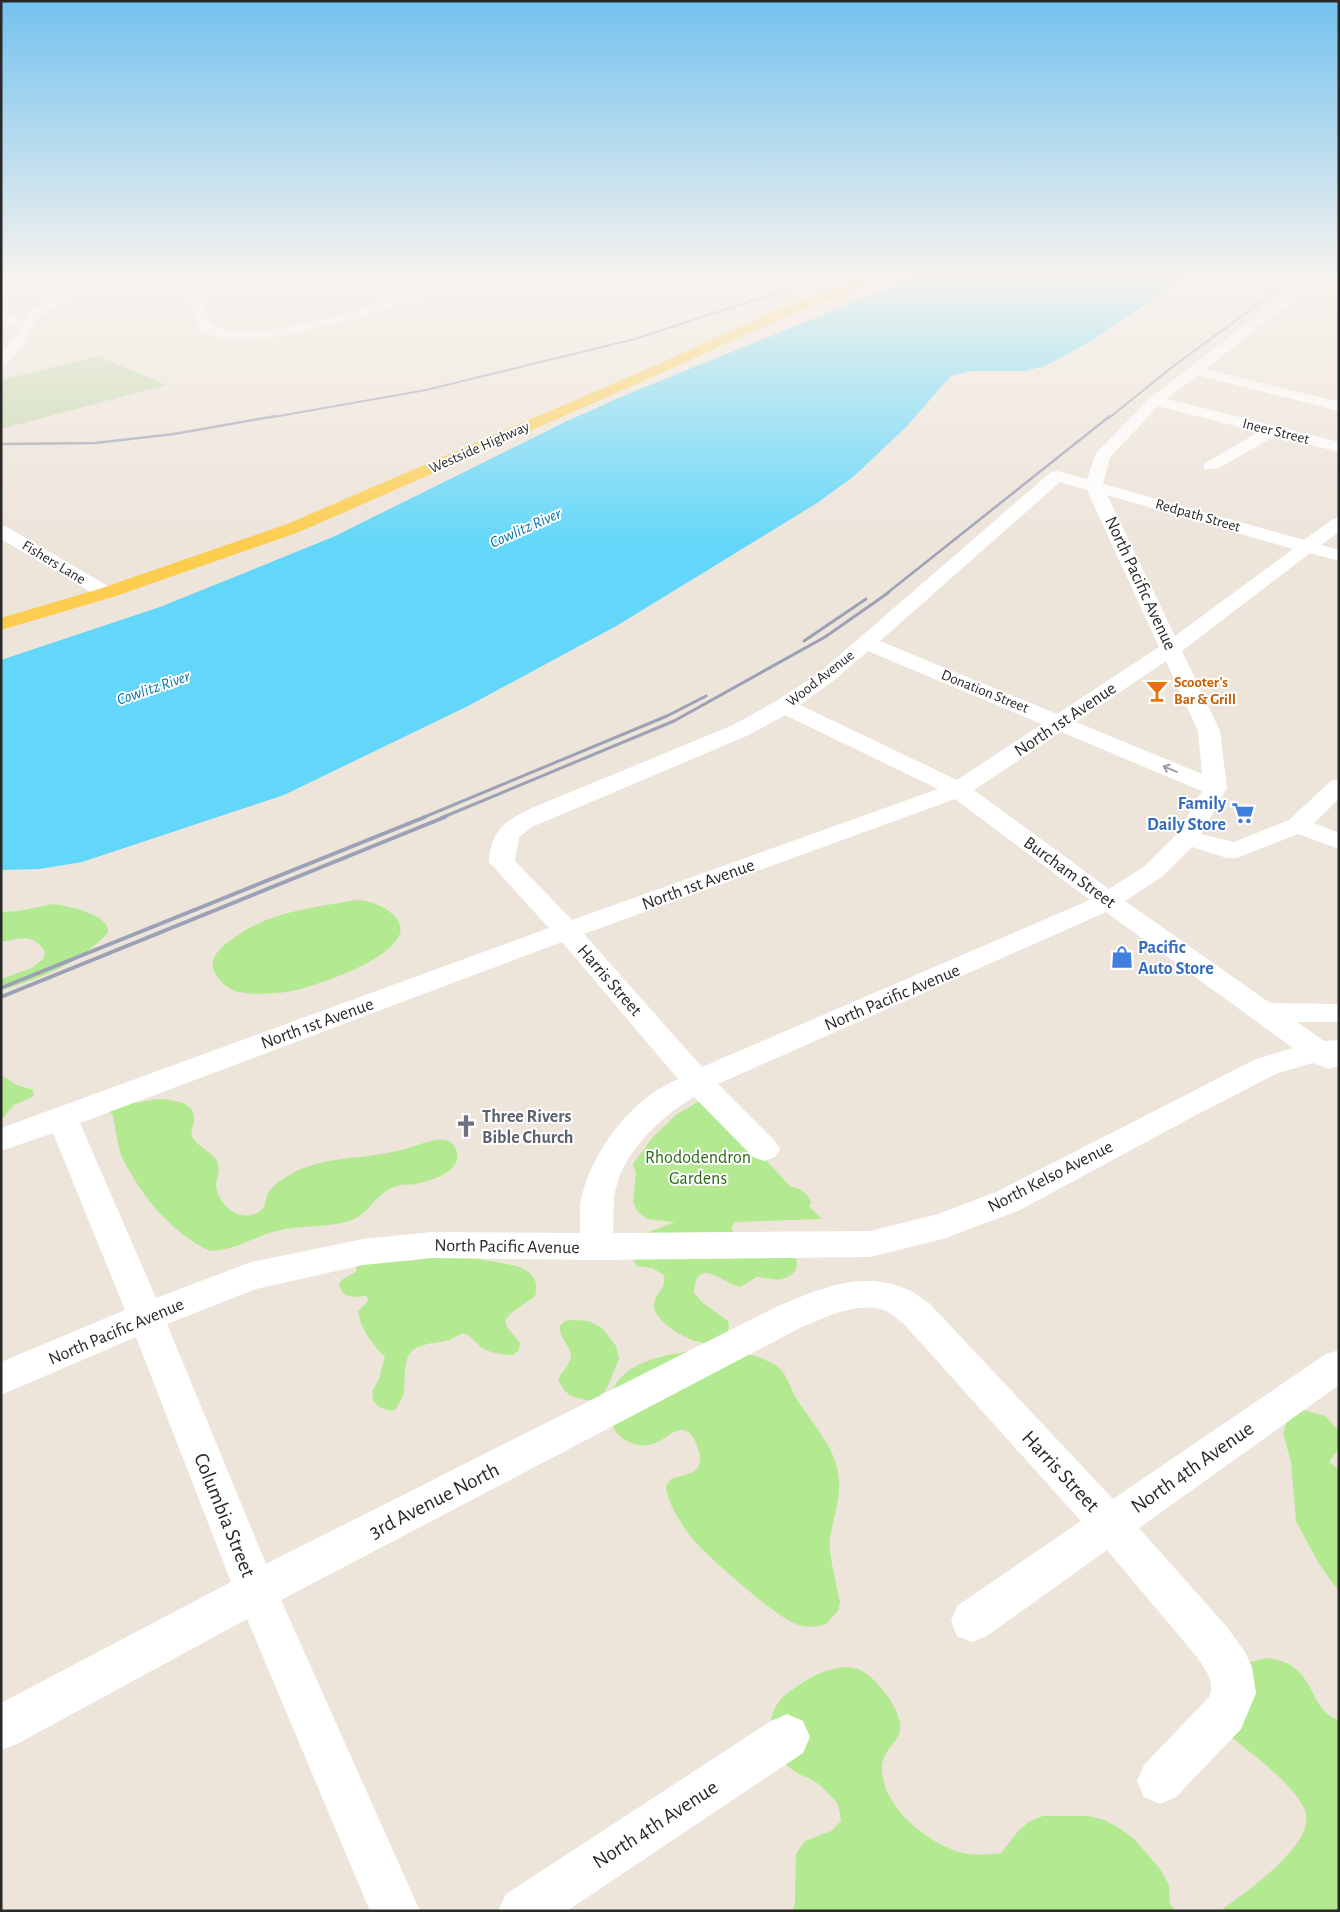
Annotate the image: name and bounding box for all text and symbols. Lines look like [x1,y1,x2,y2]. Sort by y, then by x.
street label: Ineer Street [1241,416,1311,447]
street label: Westside Highway [427,418,532,476]
street label: Redpath Street [1154,496,1242,535]
water label: Cowlitz River [487,505,564,551]
street label: North Pacific Avenue [1101,514,1179,653]
street label: Fishers Lane [19,538,88,587]
street label: Wood Avenue [784,647,857,709]
street label: Donation Street [939,667,1031,716]
water label: Cowlitz River [115,668,193,708]
place label: Scooter's Bar & Grill [1174,675,1236,707]
bar icon: Scooter's Bar & Grill [1144,678,1170,704]
street label: North 1st Avenue [1011,679,1120,760]
one-way arrow [1163,763,1178,773]
place label: Family Daily Store [1147,795,1227,834]
supermarket icon: Family Daily Store [1230,800,1256,826]
street label: Burcham Street [1020,834,1119,912]
street label: North 1st Avenue [640,856,757,914]
place label: Pacific Auto Store [1138,939,1214,978]
street label: Harris Street [574,942,645,1020]
shop icon: Pacific Auto Store [1109,944,1135,970]
street label: North Pacific Avenue [822,961,963,1035]
street label: North 1st Avenue [259,995,376,1053]
place label: Three Rivers Bible Church [482,1108,573,1147]
church icon: Three Rivers Bible Church [453,1113,479,1139]
street label: North Kelso Avenue [985,1138,1116,1216]
park label: Rhododendron Gardens [645,1149,751,1188]
street label: North Pacific Avenue [434,1237,580,1257]
street label: North Pacific Avenue [46,1295,187,1369]
street label: North 4th Avenue [1127,1417,1257,1517]
street label: Harris Street [1018,1427,1104,1516]
street label: Columbia Street [190,1450,259,1580]
street label: 3rd Avenue North [366,1459,503,1542]
street label: North 4th Avenue [589,1776,721,1873]

